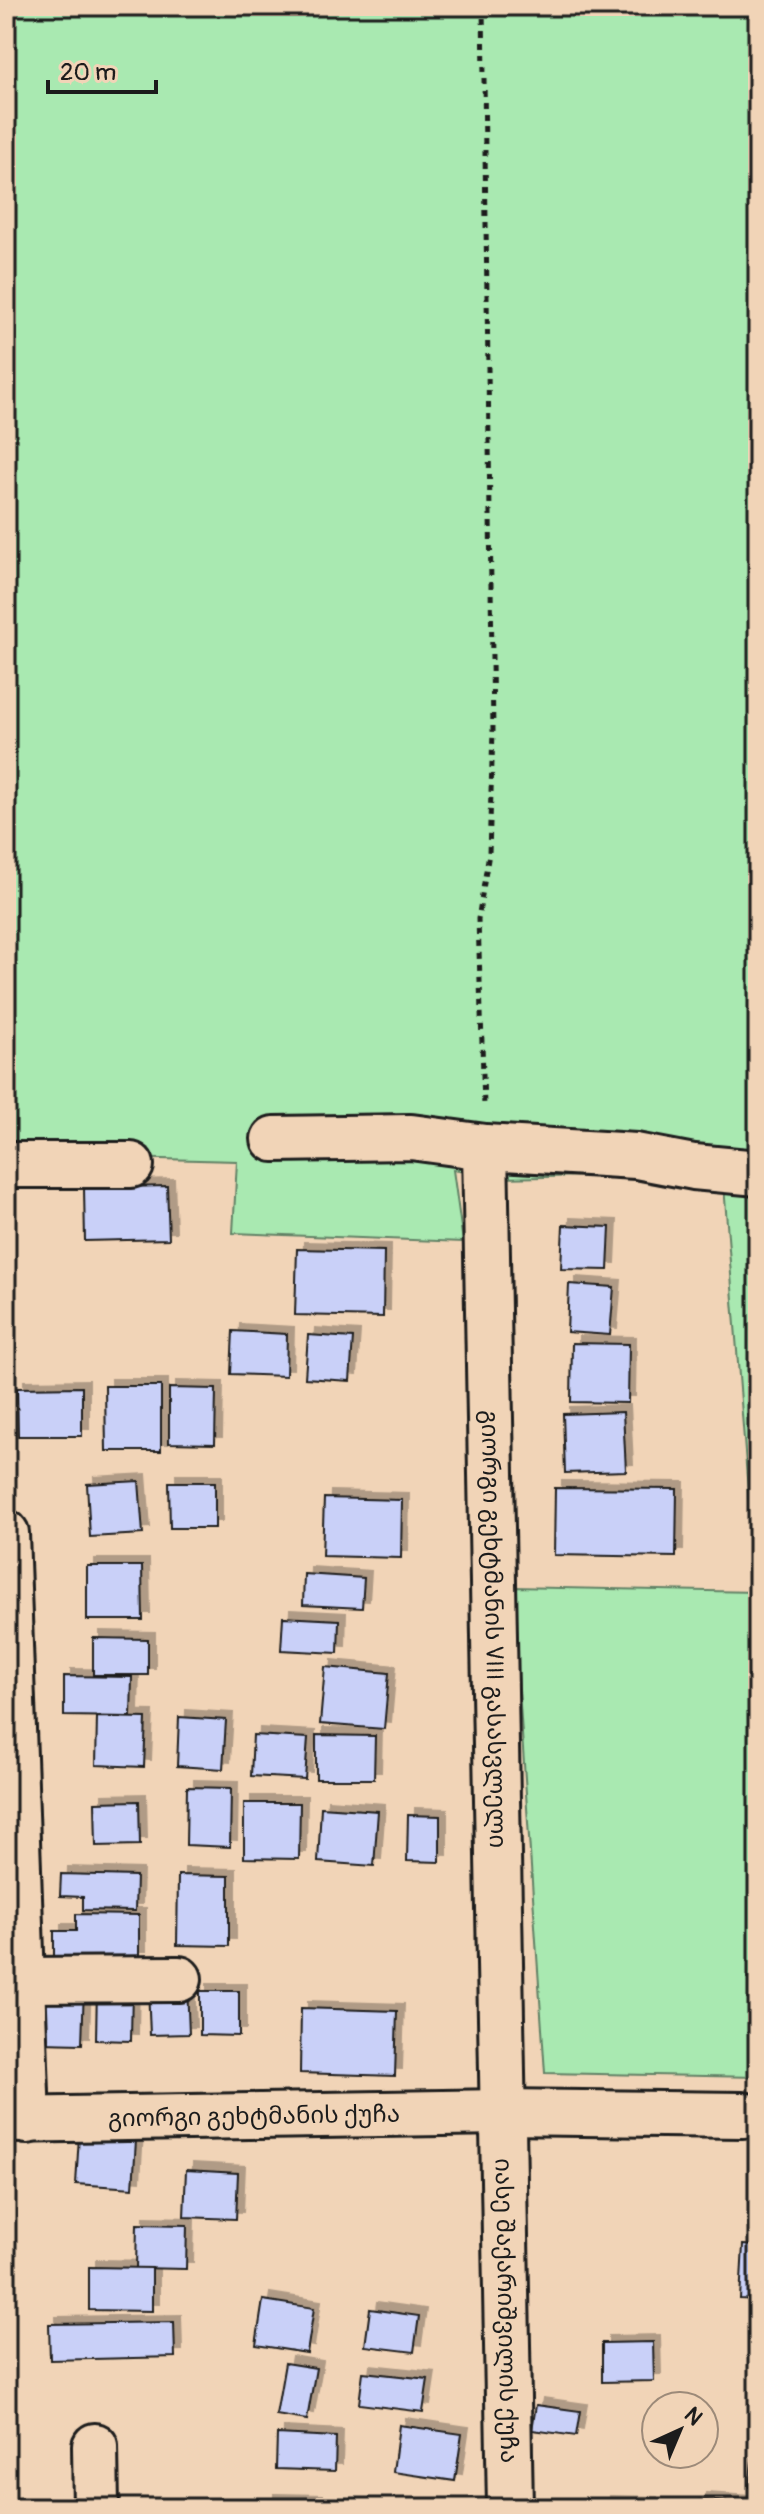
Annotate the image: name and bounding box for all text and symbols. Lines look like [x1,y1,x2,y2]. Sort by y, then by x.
scale bar [48,44,156,94]
text: 20 m [60,58,116,87]
street label: გიორგი გეხტმანის VIII გასასვლელი [475,1410,512,1848]
street label: გიორგი გეხტმანის ქუჩა [108,2099,400,2133]
street label: იასე შაქარიშვილის ქუჩა [489,2158,524,2464]
north arrow [640,2390,720,2470]
text: N [678,2401,708,2432]

